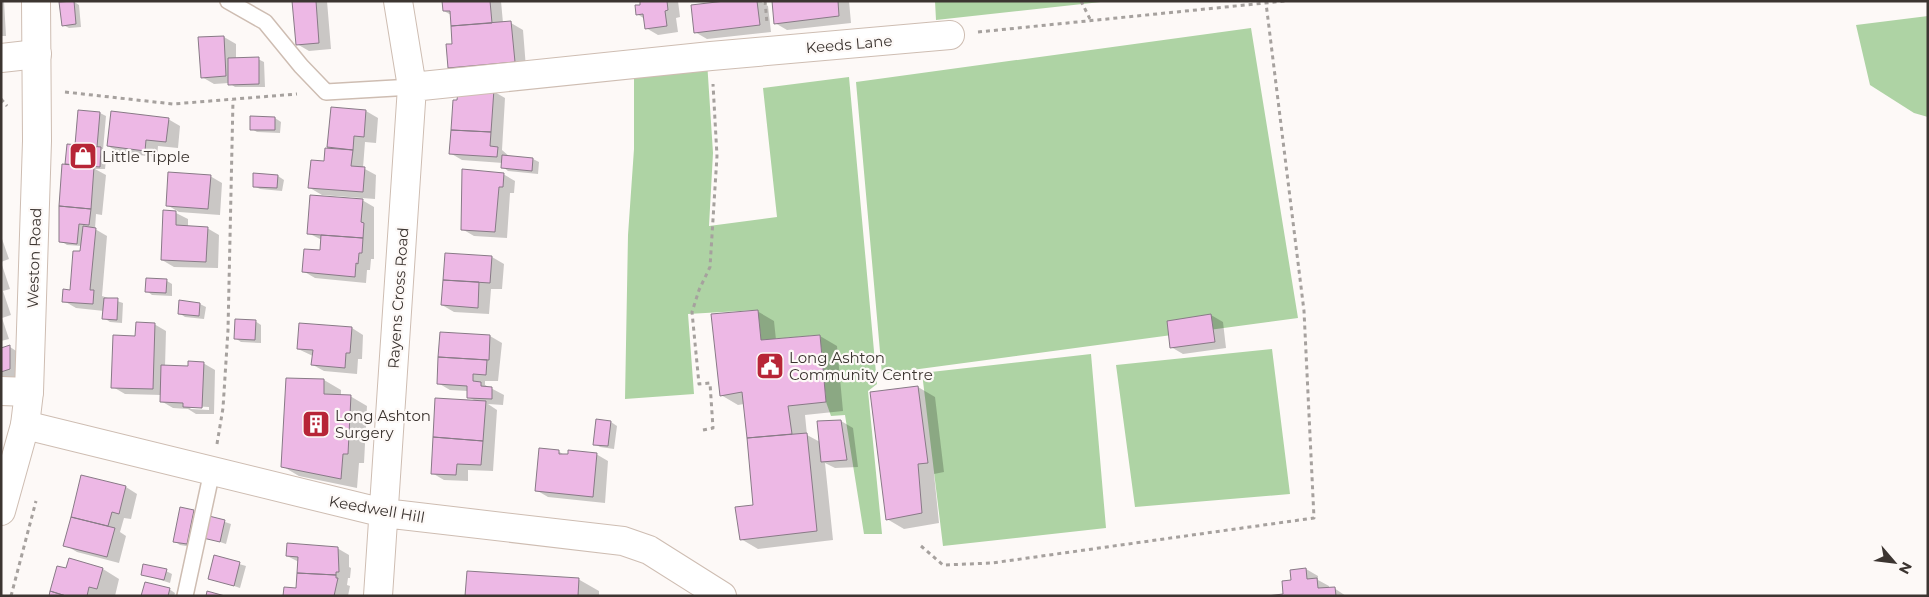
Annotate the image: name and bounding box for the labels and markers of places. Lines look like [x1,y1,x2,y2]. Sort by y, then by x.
shop icon: Little Tipple [68,141,98,171]
place label: Little Tipple [102,147,190,166]
place label: Long Ashton Community Centre [789,348,933,384]
public building icon: Long Ashton Community Centre [755,351,785,381]
place label: Long Ashton Surgery [335,406,431,442]
building icon: Long Ashton Surgery [301,409,331,439]

